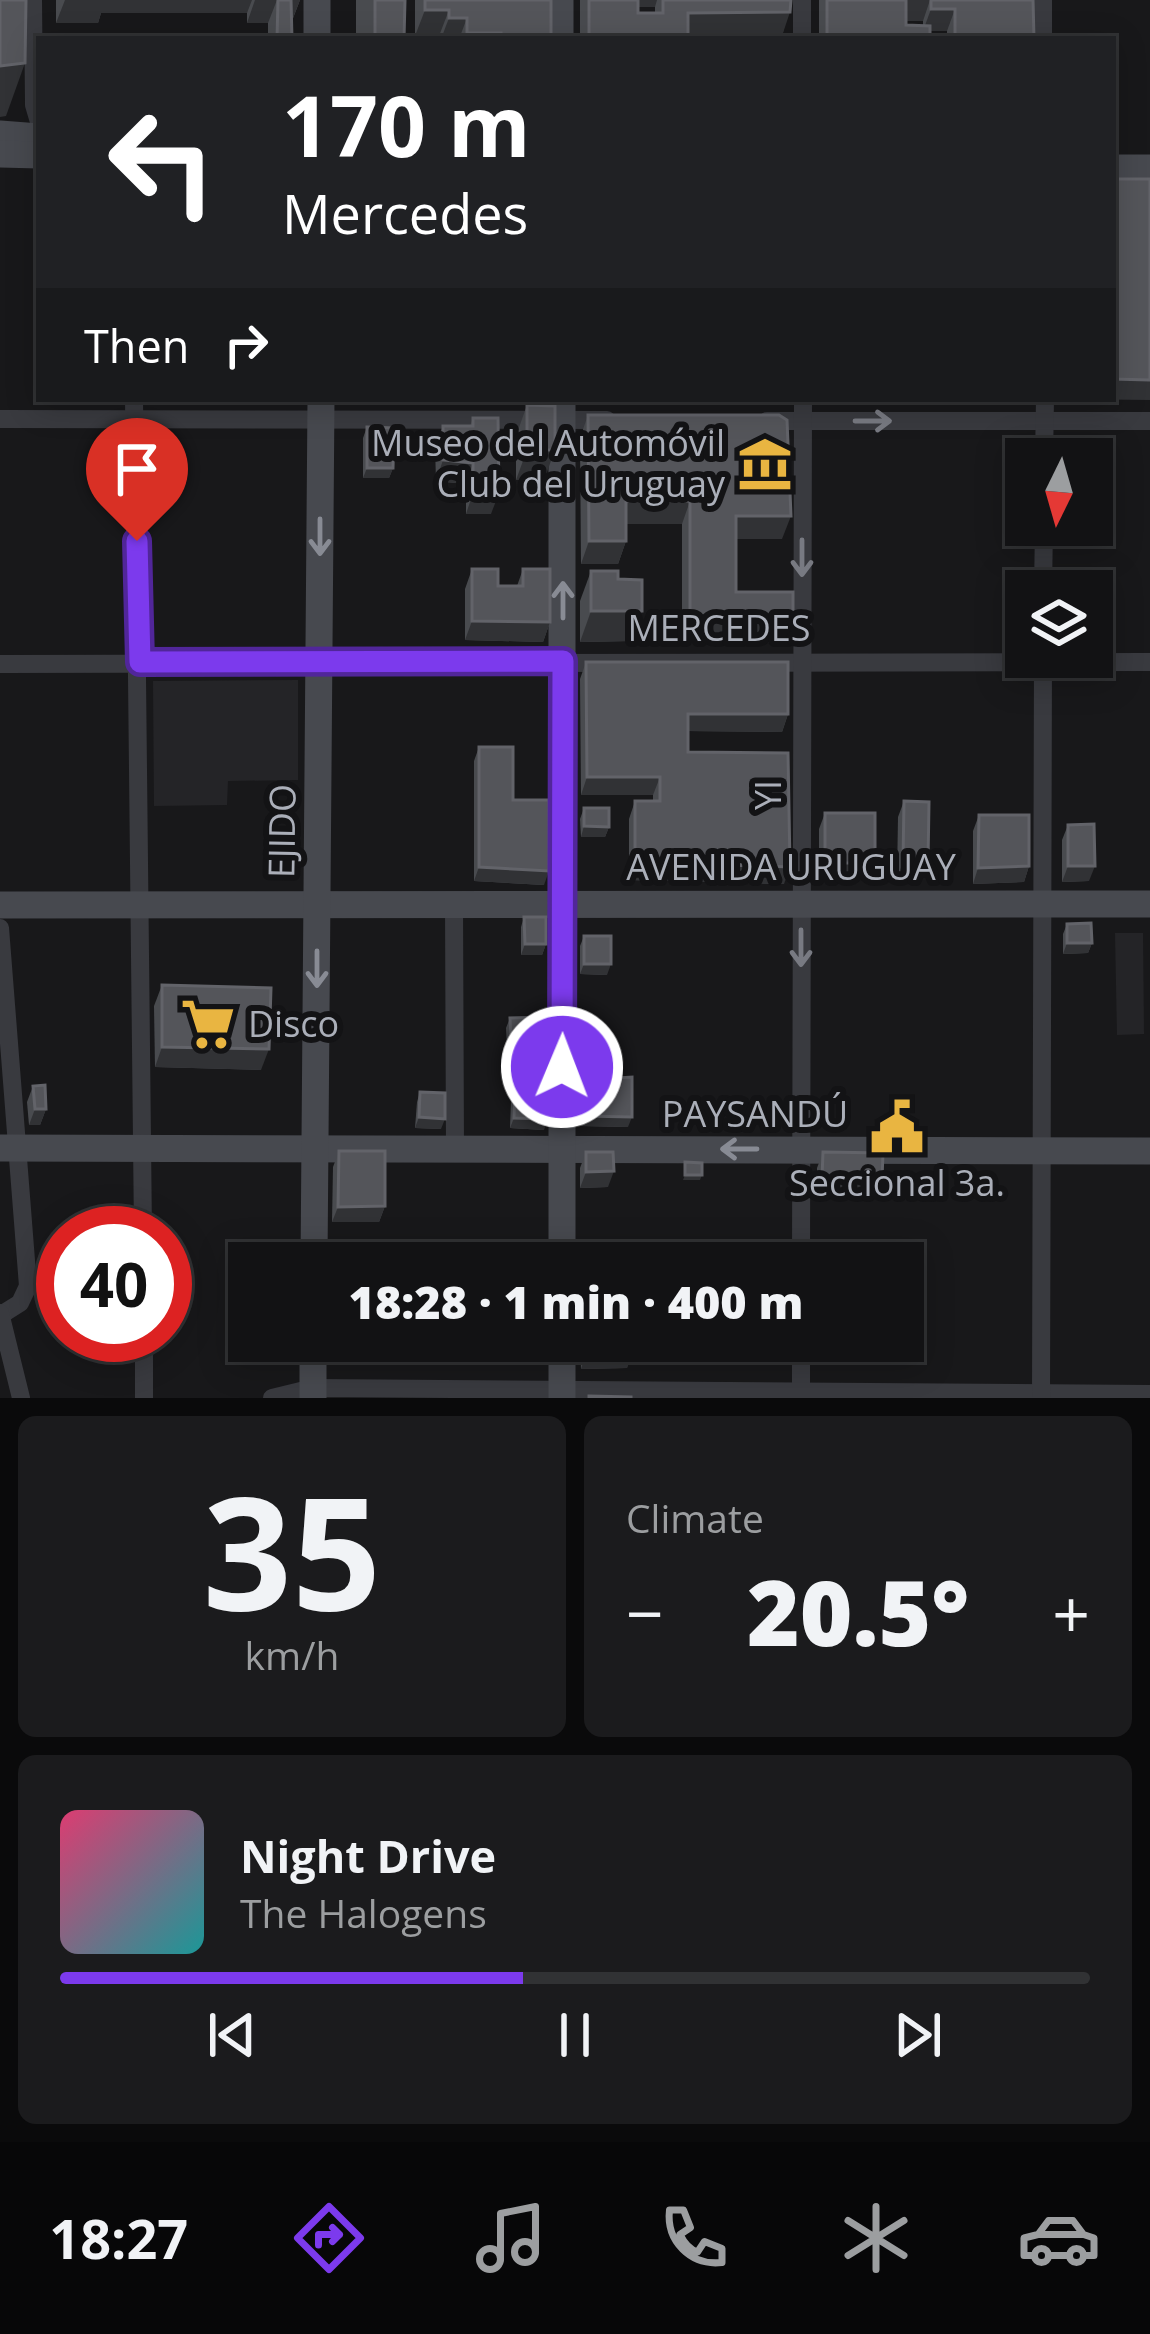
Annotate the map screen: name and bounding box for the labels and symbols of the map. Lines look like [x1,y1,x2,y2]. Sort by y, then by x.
one-way arrow [853,410,892,432]
pin [86,418,188,541]
place label: Museo del Automóvil Club del Uruguay [371,418,726,508]
museum icon: Museo del Automóvil Club del Uruguay [736,435,794,493]
north arrow [1005,438,1113,546]
one-way arrow [309,517,332,556]
one-way arrow [791,538,813,577]
one-way arrow [552,581,574,620]
street label: MERCEDES [627,603,811,652]
street label: YI [743,780,792,810]
street label: EJIDO [256,784,307,878]
street label: AVENIDA URUGUAY [626,842,957,891]
one-way arrow [790,928,812,967]
one-way arrow [306,949,328,988]
supermarket icon: Disco [179,995,237,1053]
place label: Disco [248,999,339,1048]
position arrow [499,1004,625,1130]
street label: PAYSANDÚ [662,1089,848,1138]
public building icon: Seccional 3a. [868,1098,926,1156]
one-way arrow [720,1138,759,1160]
place label: Seccional 3a. [789,1158,1005,1207]
speed limit sign: 40 [36,1206,192,1362]

